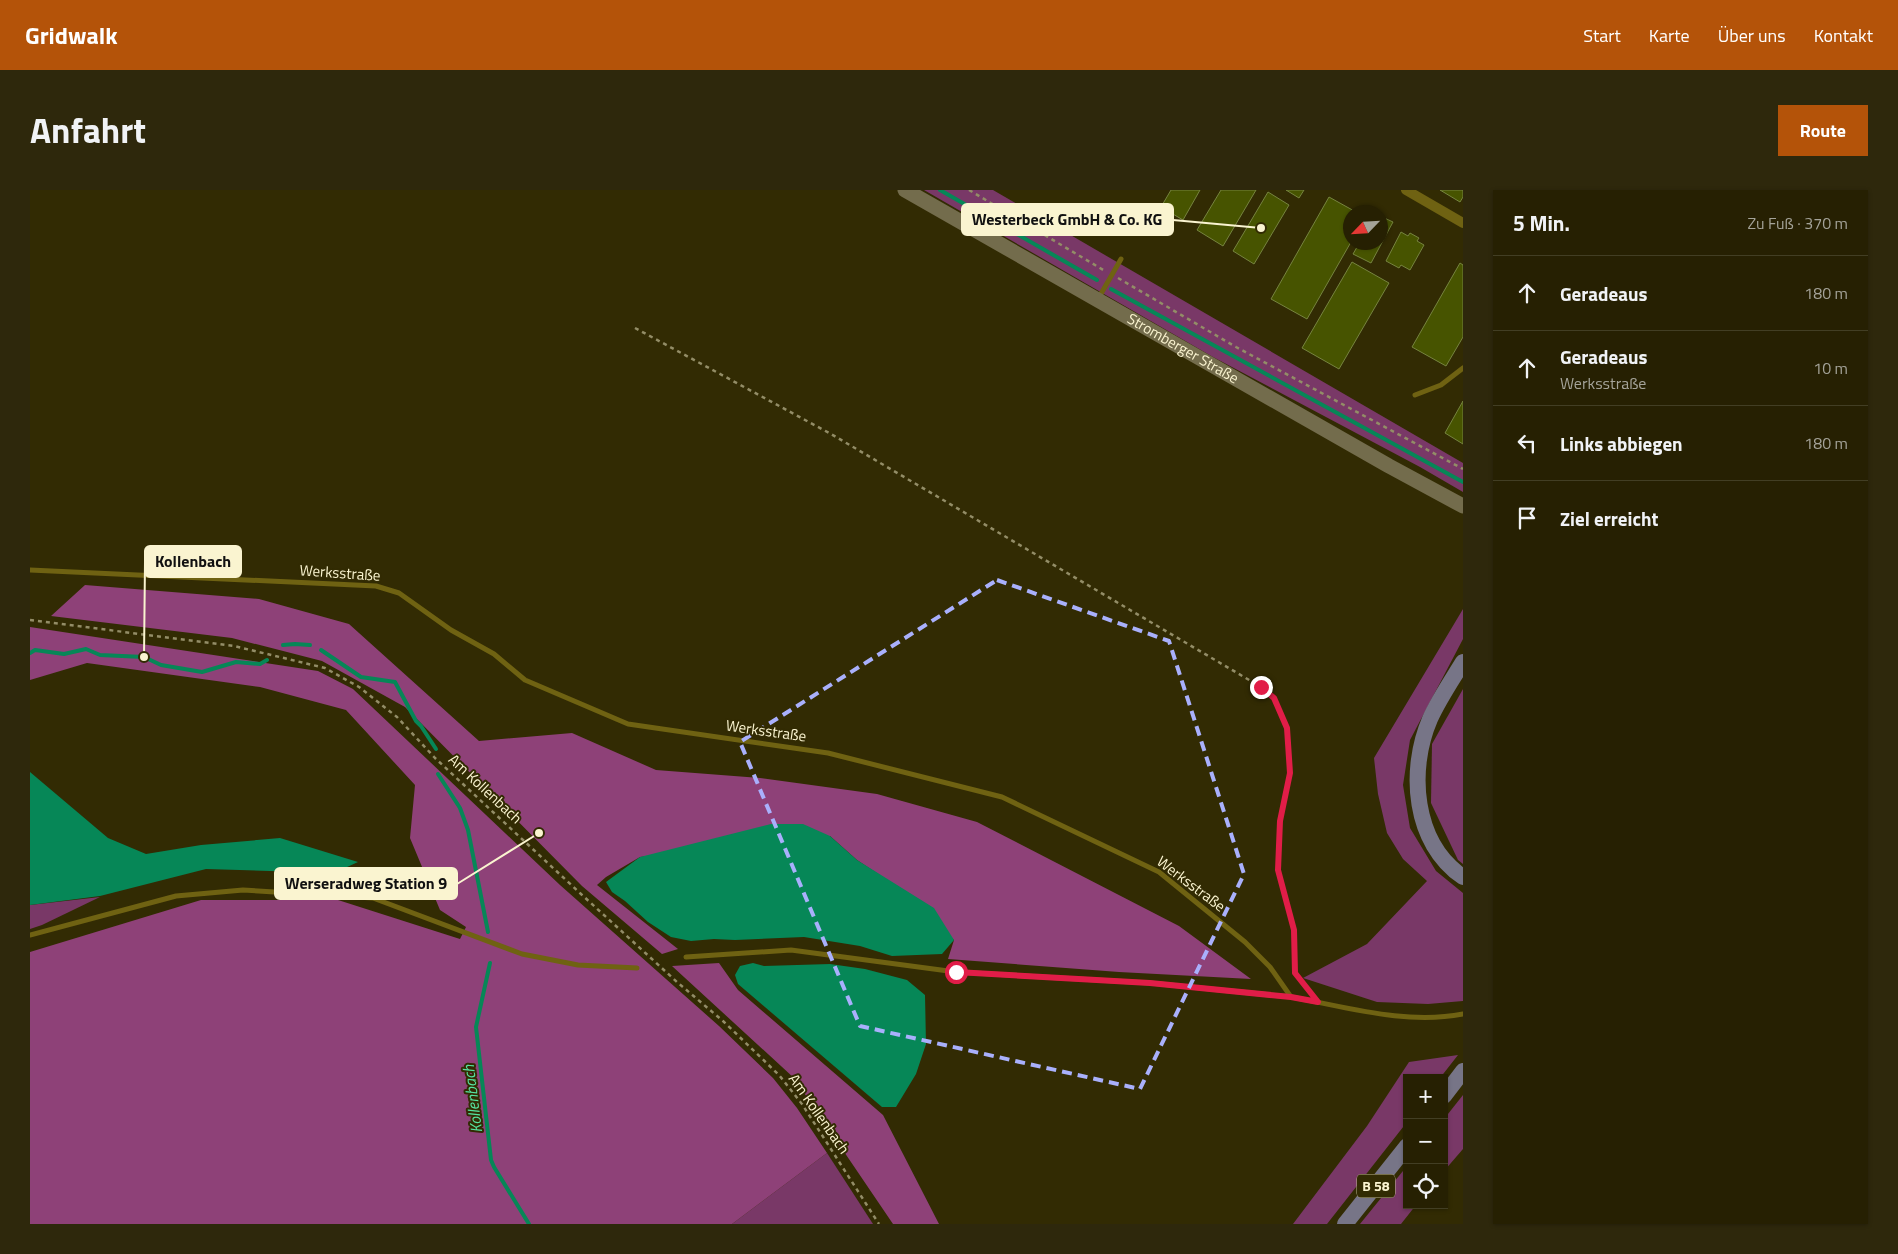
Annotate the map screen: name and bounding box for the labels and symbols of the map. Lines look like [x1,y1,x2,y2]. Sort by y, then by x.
callout: Westerbeck GmbH & Co. KG [962,204,1173,235]
north arrow [1343,205,1388,250]
text: Westerbeck GmbH & Co. KG [972,207,1162,231]
street label: Stromberger Straße [1123,307,1243,389]
callout: Kollenbach [145,546,241,577]
text: Kollenbach [155,549,231,573]
street label: Werksstraße [299,558,381,587]
route end [1250,676,1273,699]
street label: Werksstraße [724,713,808,748]
street label: Am Kollenbach [443,748,527,829]
street label: Werksstraße [1152,850,1231,917]
callout: Werseradweg Station 9 [275,868,457,899]
text: Werseradweg Station 9 [285,871,447,895]
route start [945,961,968,984]
water label: Kollenbach [456,1062,488,1134]
street label: Am Kollenbach [783,1069,856,1159]
road number: B 58 [1357,1174,1395,1198]

